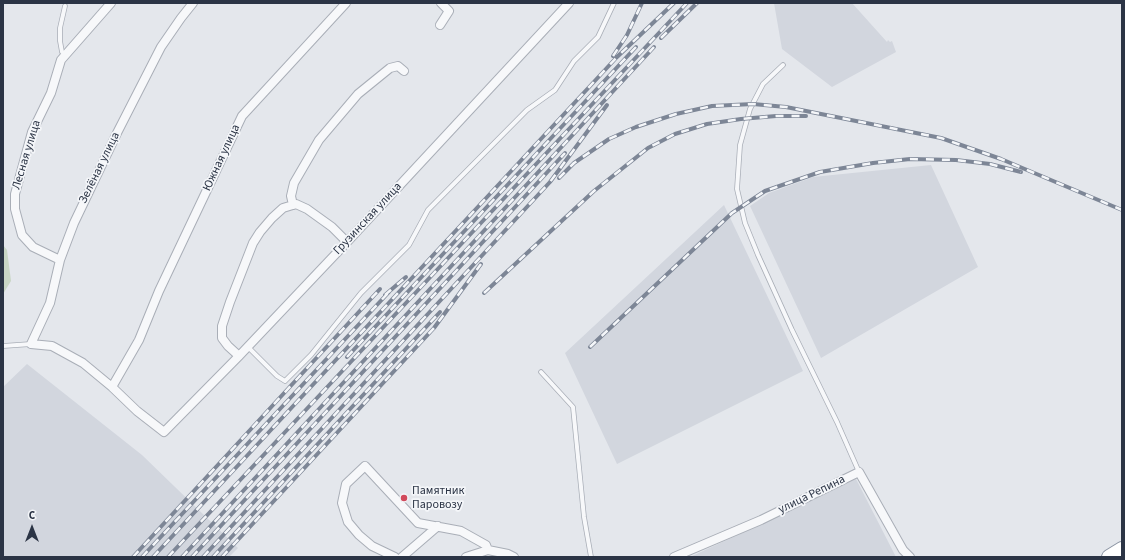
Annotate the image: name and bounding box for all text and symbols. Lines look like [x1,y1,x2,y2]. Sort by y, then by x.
street label: Лесная улица [10,119,44,191]
street label: Южная улица [200,122,244,194]
street label: Зелёная улица [76,130,124,206]
street label: Грузинская улица [331,180,405,258]
street label: улица Репина [776,473,848,517]
place label: Памятник Паровозу [412,484,465,512]
marker: Памятник Паровозу [399,493,409,503]
north arrow [12,508,52,548]
text: С [29,508,35,523]

